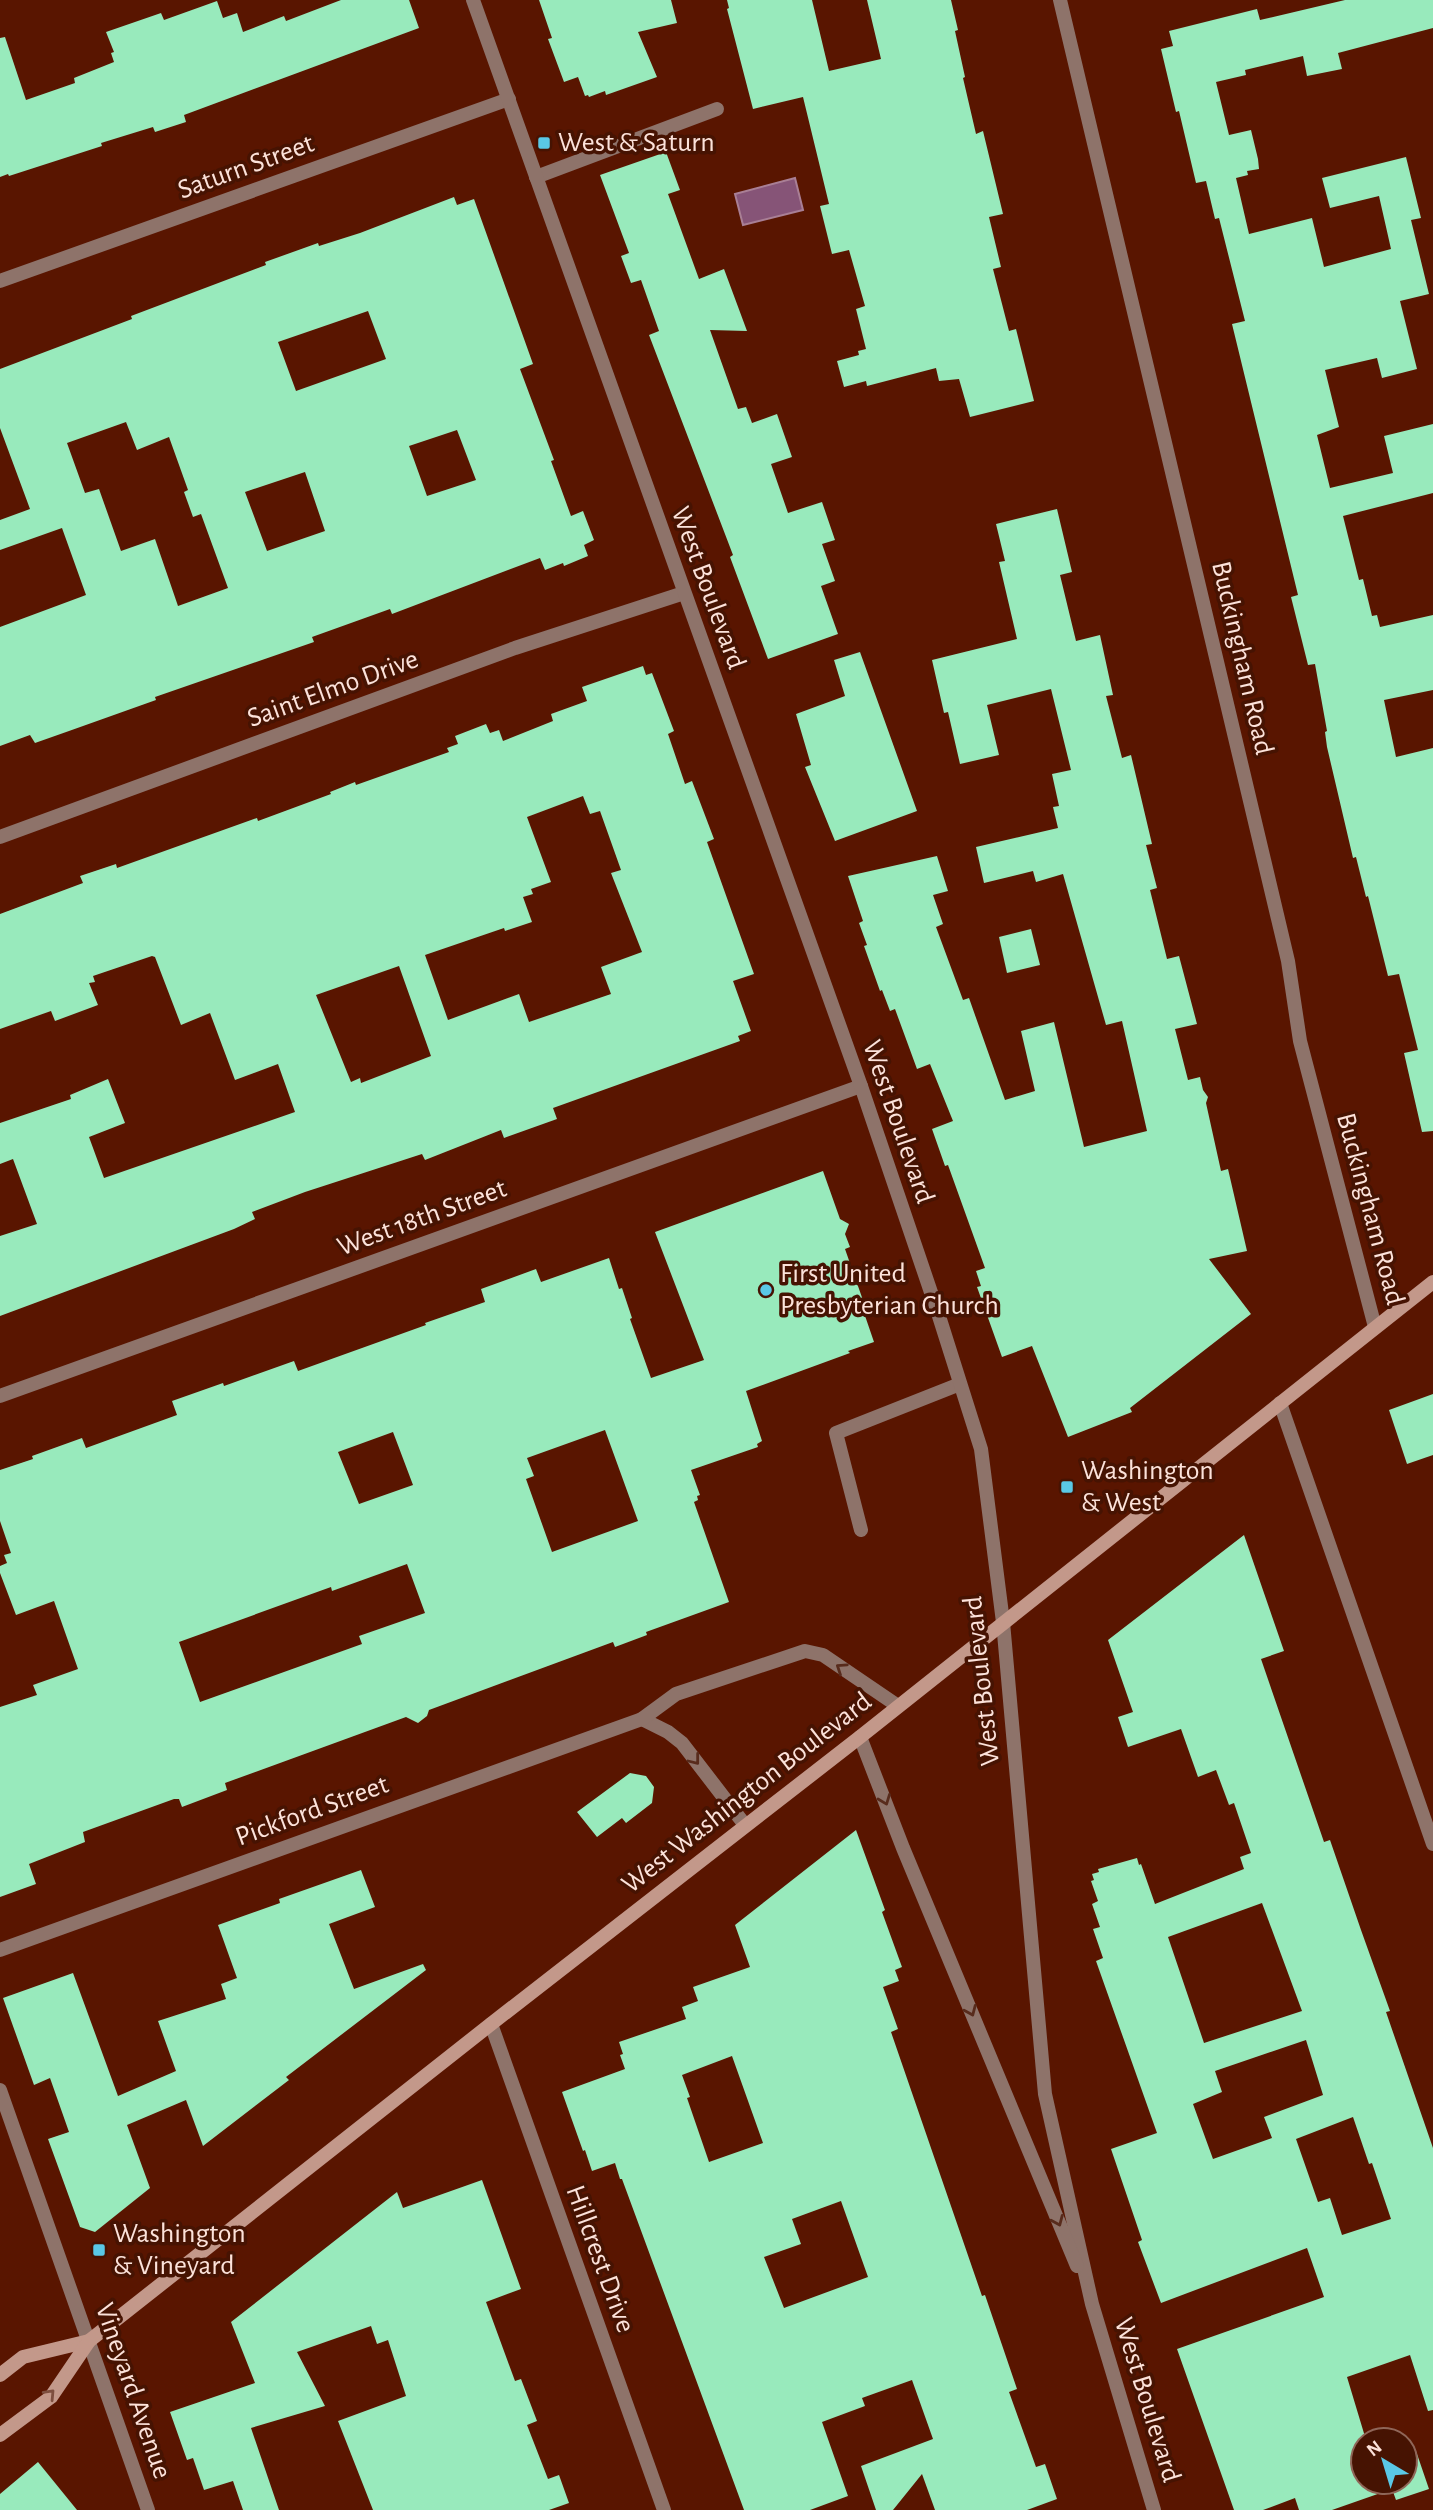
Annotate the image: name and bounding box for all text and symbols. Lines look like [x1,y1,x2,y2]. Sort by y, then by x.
street label: Saturn Street [174,129,318,205]
place label: West & Saturn [558,129,715,157]
marker: West & Saturn [536,135,552,151]
street label: West Boulevard [666,503,750,673]
street label: Buckingham Road [1206,559,1278,757]
street label: Saint Elmo Drive [244,645,422,733]
street label: West Boulevard [857,1037,939,1207]
street label: Buckingham Road [1331,1110,1409,1308]
street label: West 18th Street [334,1174,510,1262]
place label: First United Presbyterian Church [780,1260,999,1320]
marker: First United Presbyterian Church [758,1282,774,1298]
place label: Washington & West [1081,1457,1214,1517]
marker: Washington & West [1059,1479,1075,1495]
street label: West Boulevard [959,1595,1005,1767]
one-way arrow [836,1664,849,1676]
street label: West Washington Boulevard [617,1687,877,1899]
one-way arrow [686,1752,699,1764]
street label: Pickford Street [232,1770,392,1852]
one-way arrow [876,1794,890,1806]
one-way arrow [962,2004,976,2016]
street label: Hillcrest Drive [560,2182,640,2336]
one-way arrow [1050,2214,1064,2226]
place label: Washington & Vineyard [113,2220,246,2280]
marker: Washington & Vineyard [91,2242,107,2258]
street label: Vineyard Avenue [90,2300,176,2482]
street label: West Boulevard [1109,2314,1185,2486]
one-way arrow [42,2389,55,2402]
north arrow [1349,2426,1419,2496]
text: N [1363,2437,1386,2460]

